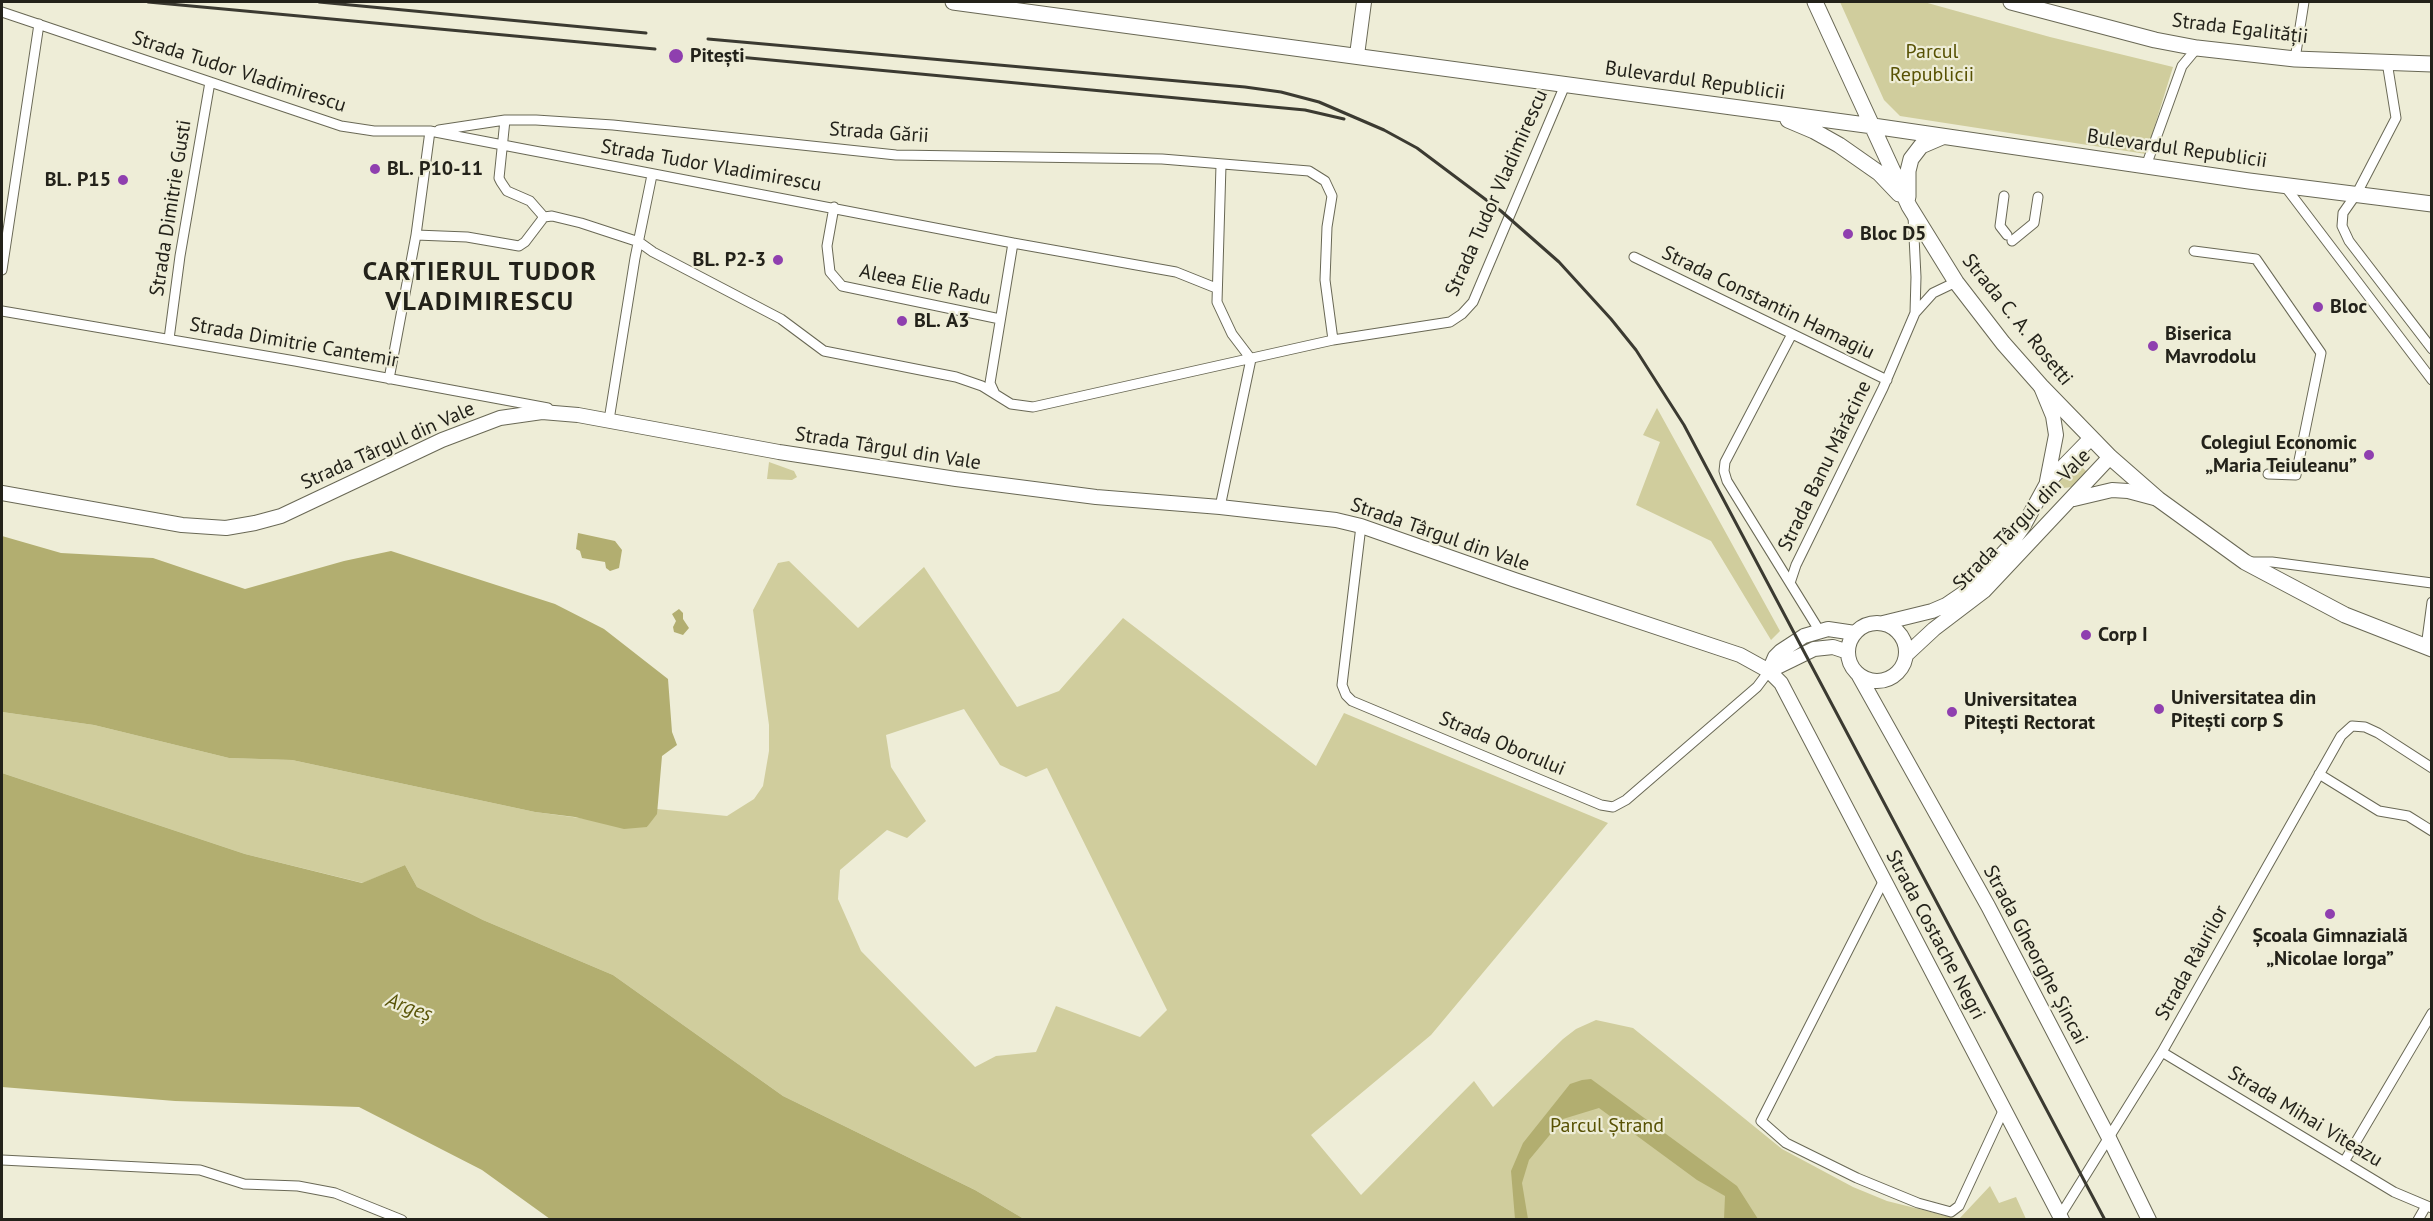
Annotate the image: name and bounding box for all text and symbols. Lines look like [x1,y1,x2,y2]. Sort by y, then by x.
street label: Strada Egalității [2171,9,2309,49]
street label: Strada Tudor Vladimirescu [129,26,349,118]
park label: Parcul Republicii [1890,40,1974,87]
place label: Pitești [690,44,745,68]
marker: Pitești [667,47,685,65]
street label: Bulevardul Republicii [1603,56,1787,106]
street label: Strada Tudor Vladimirescu [1441,86,1553,300]
street label: Strada Dimitrie Gusti [145,118,197,298]
street label: Strada Gării [828,118,930,148]
street label: Bulevardul Republicii [2085,124,2269,174]
street label: Strada Tudor Vladimirescu [599,135,823,197]
place label: BL. P10-11 [387,157,483,181]
marker: BL. P10-11 [368,162,382,176]
place label: BL. P15 [45,168,111,192]
marker: BL. P15 [116,173,130,187]
place label: Bloc D5 [1860,222,1926,246]
marker: Bloc D5 [1841,227,1855,241]
street label: Strada Constantin Hamagiu [1658,241,1878,365]
place label: BL. P2-3 [693,248,766,272]
street label: Strada C. A. Rosetti [1957,249,2077,391]
marker: BL. P2-3 [771,253,785,267]
district label: CARTIERUL TUDOR VLADIMIRESCU [363,257,597,318]
street label: Aleea Elie Radu [857,259,993,311]
place label: Bloc [2330,295,2367,319]
marker: Bloc [2311,300,2325,314]
place label: BL. A3 [914,309,970,333]
street label: Strada Dimitrie Cantemir [188,313,400,373]
marker: BL. A3 [895,314,909,328]
place label: Biserica Mavrodolu [2165,322,2256,369]
marker: Biserica Mavrodolu [2146,339,2160,353]
street label: Strada Banu Mărăcine [1773,377,1877,555]
street label: Strada Târgul din Vale [297,397,479,495]
street label: Strada Târgul din Vale [793,422,983,476]
place label: Colegiul Economic „Maria Teiuleanu” [2201,431,2357,478]
street label: Strada Târgul din Vale [1948,444,2096,596]
marker: Colegiul Economic „Maria Teiuleanu” [2362,448,2376,462]
street label: Strada Târgul din Vale [1347,493,1533,577]
place label: Corp I [2098,623,2148,647]
marker: Corp I [2079,628,2093,642]
place label: Universitatea din Pitești corp S [2171,686,2316,733]
place label: Universitatea Pitești Rectorat [1964,688,2095,735]
marker: Universitatea din Pitești corp S [2152,702,2166,716]
marker: Universitatea Pitești Rectorat [1945,705,1959,719]
street label: Strada Oborului [1435,707,1569,781]
street label: Strada Costache Negri [1880,846,1990,1024]
street label: Strada Gheorghe Șincai [1978,861,2092,1049]
street label: Strada Râurilor [2150,901,2234,1025]
marker: Școala Gimnazială „Nicolae Iorga” [2323,907,2337,921]
place label: Școala Gimnazială „Nicolae Iorga” [2252,924,2408,971]
water label: Argeș [383,988,435,1028]
street label: Strada Mihai Viteazu [2223,1061,2387,1173]
park label: Parcul Ștrand [1550,1114,1664,1138]

